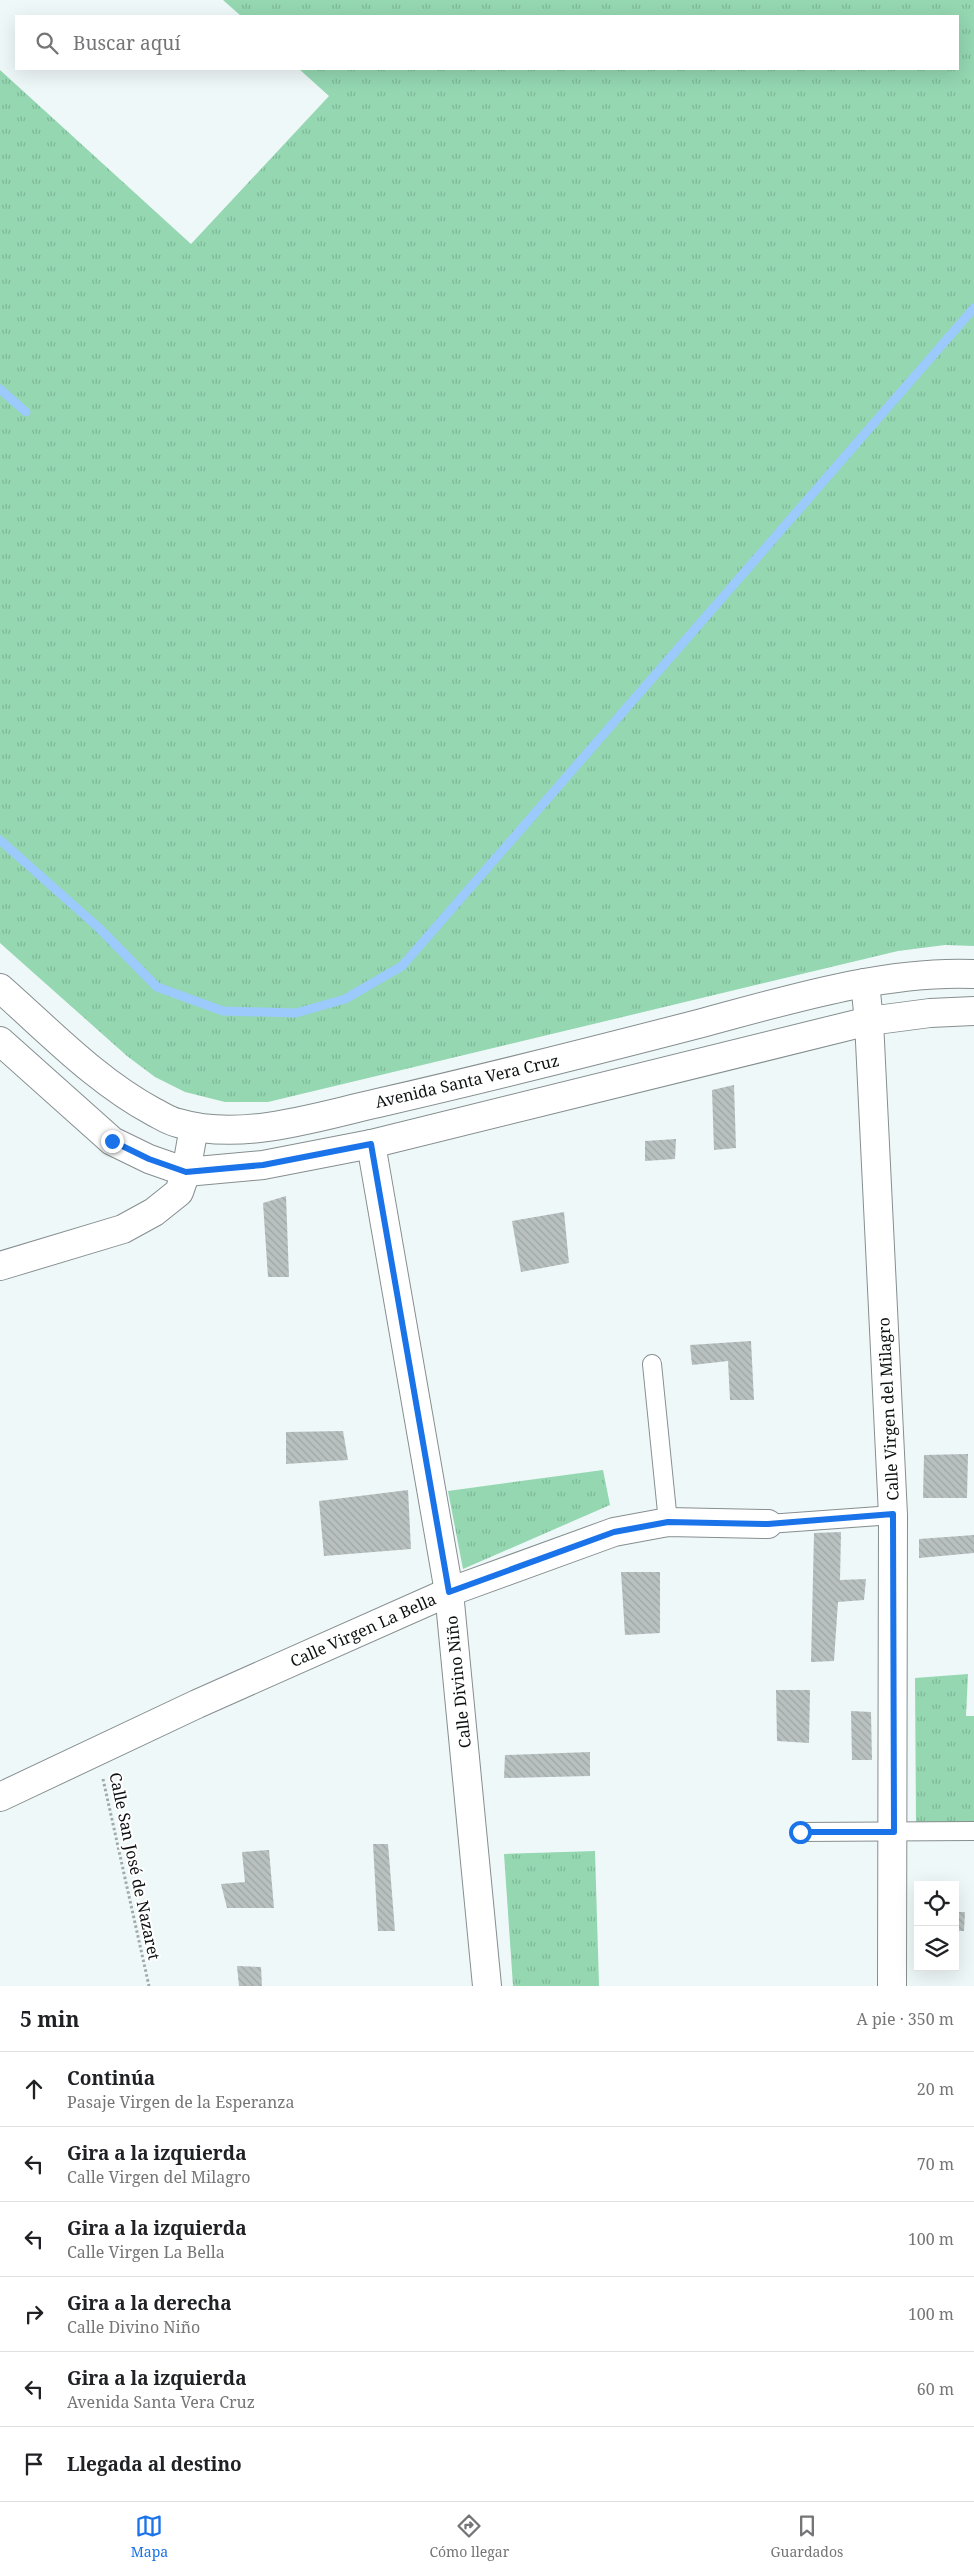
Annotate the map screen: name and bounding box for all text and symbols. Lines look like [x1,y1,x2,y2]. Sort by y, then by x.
search box [15,15,959,70]
icon: search [33,29,61,57]
text: Buscar aquí [73,30,181,56]
street label: Avenida Santa Vera Cruz [373,1049,561,1113]
route end [101,1130,124,1153]
street label: Calle Virgen del Milagro [872,1317,904,1501]
street label: Calle Virgen La Bella [287,1588,439,1672]
street label: Calle Divino Niño [440,1615,476,1749]
street label: Calle San José de Nazaret [104,1770,166,1962]
route start [789,1821,812,1844]
map controls [914,1881,959,1971]
button: locate [914,1881,959,1926]
button: layers [914,1926,959,1971]
text: 5 min [20,2005,79,2033]
text: A pie · 350 m [857,2008,954,2030]
text: Continúa [67,2065,155,2091]
icon: ahead [20,2075,48,2103]
text: 20 m [917,2078,954,2100]
text: Pasaje Virgen de la Esperanza [67,2091,295,2113]
text: Gira a la izquierda [67,2140,247,2166]
icon: left [20,2150,48,2178]
text: 70 m [917,2153,954,2175]
text: Calle Virgen del Milagro [67,2166,251,2188]
text: Gira a la izquierda [67,2215,247,2241]
icon: left [20,2225,48,2253]
text: 100 m [908,2228,954,2250]
text: Calle Virgen La Bella [67,2241,225,2263]
text: Gira a la derecha [67,2290,232,2316]
icon: right [20,2300,48,2328]
text: 100 m [908,2303,954,2325]
text: Calle Divino Niño [67,2316,200,2338]
text: Gira a la izquierda [67,2365,247,2391]
icon: left [20,2375,48,2403]
text: 60 m [917,2378,954,2400]
text: Avenida Santa Vera Cruz [67,2391,255,2413]
icon: arrive [20,2450,48,2478]
text: Llegada al destino [67,2451,242,2477]
tab: Mapa [131,2512,168,2561]
tab: Cómo llegar [429,2512,509,2561]
tab: Guardados [771,2512,843,2561]

